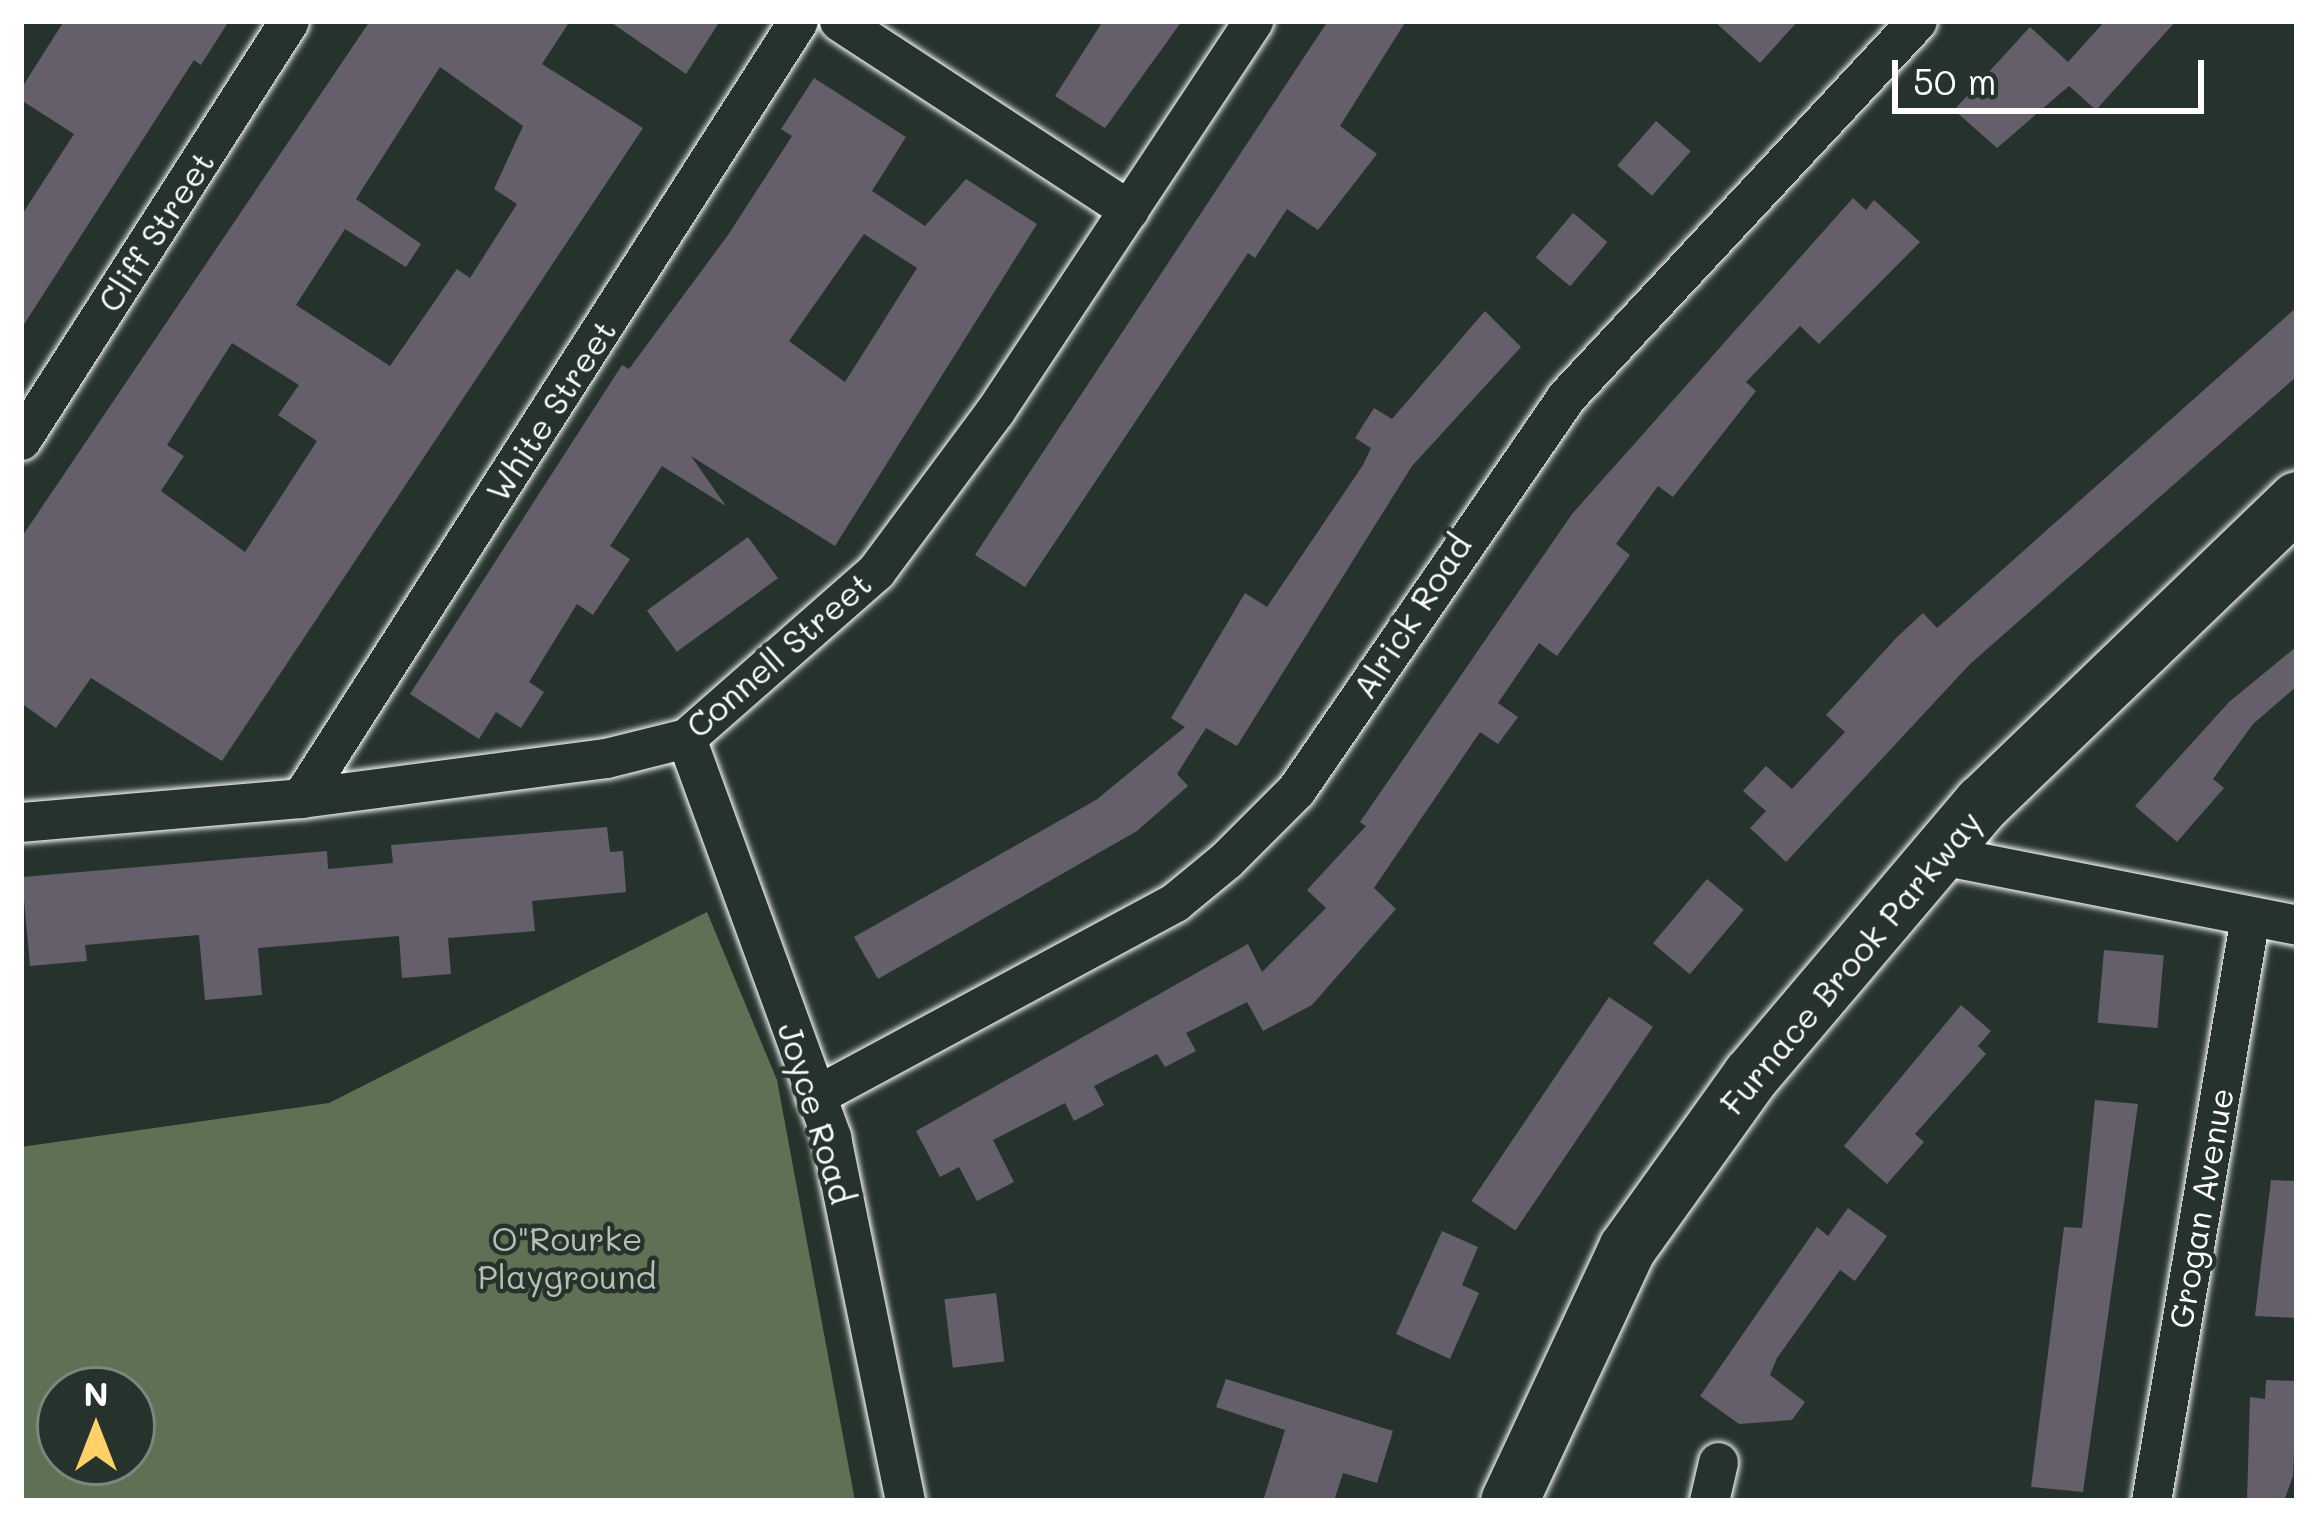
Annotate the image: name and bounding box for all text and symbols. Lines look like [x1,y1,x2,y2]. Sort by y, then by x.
scale bar [1898,36,2210,110]
text: 50 m [1913,57,1996,104]
street label: Cliff Street [89,143,221,319]
street label: White Street [477,312,623,508]
street label: Alrick Road [1343,527,1479,705]
street label: Connell Street [677,563,879,745]
street label: Furnace Brook Parkway [1711,802,1989,1122]
street label: Joyce Road [771,1018,863,1208]
street label: Grogan Avenue [2159,1085,2241,1331]
park label: O"Rourke Playground [478,1218,656,1296]
north arrow [36,1366,156,1486]
text: N [83,1371,109,1414]

